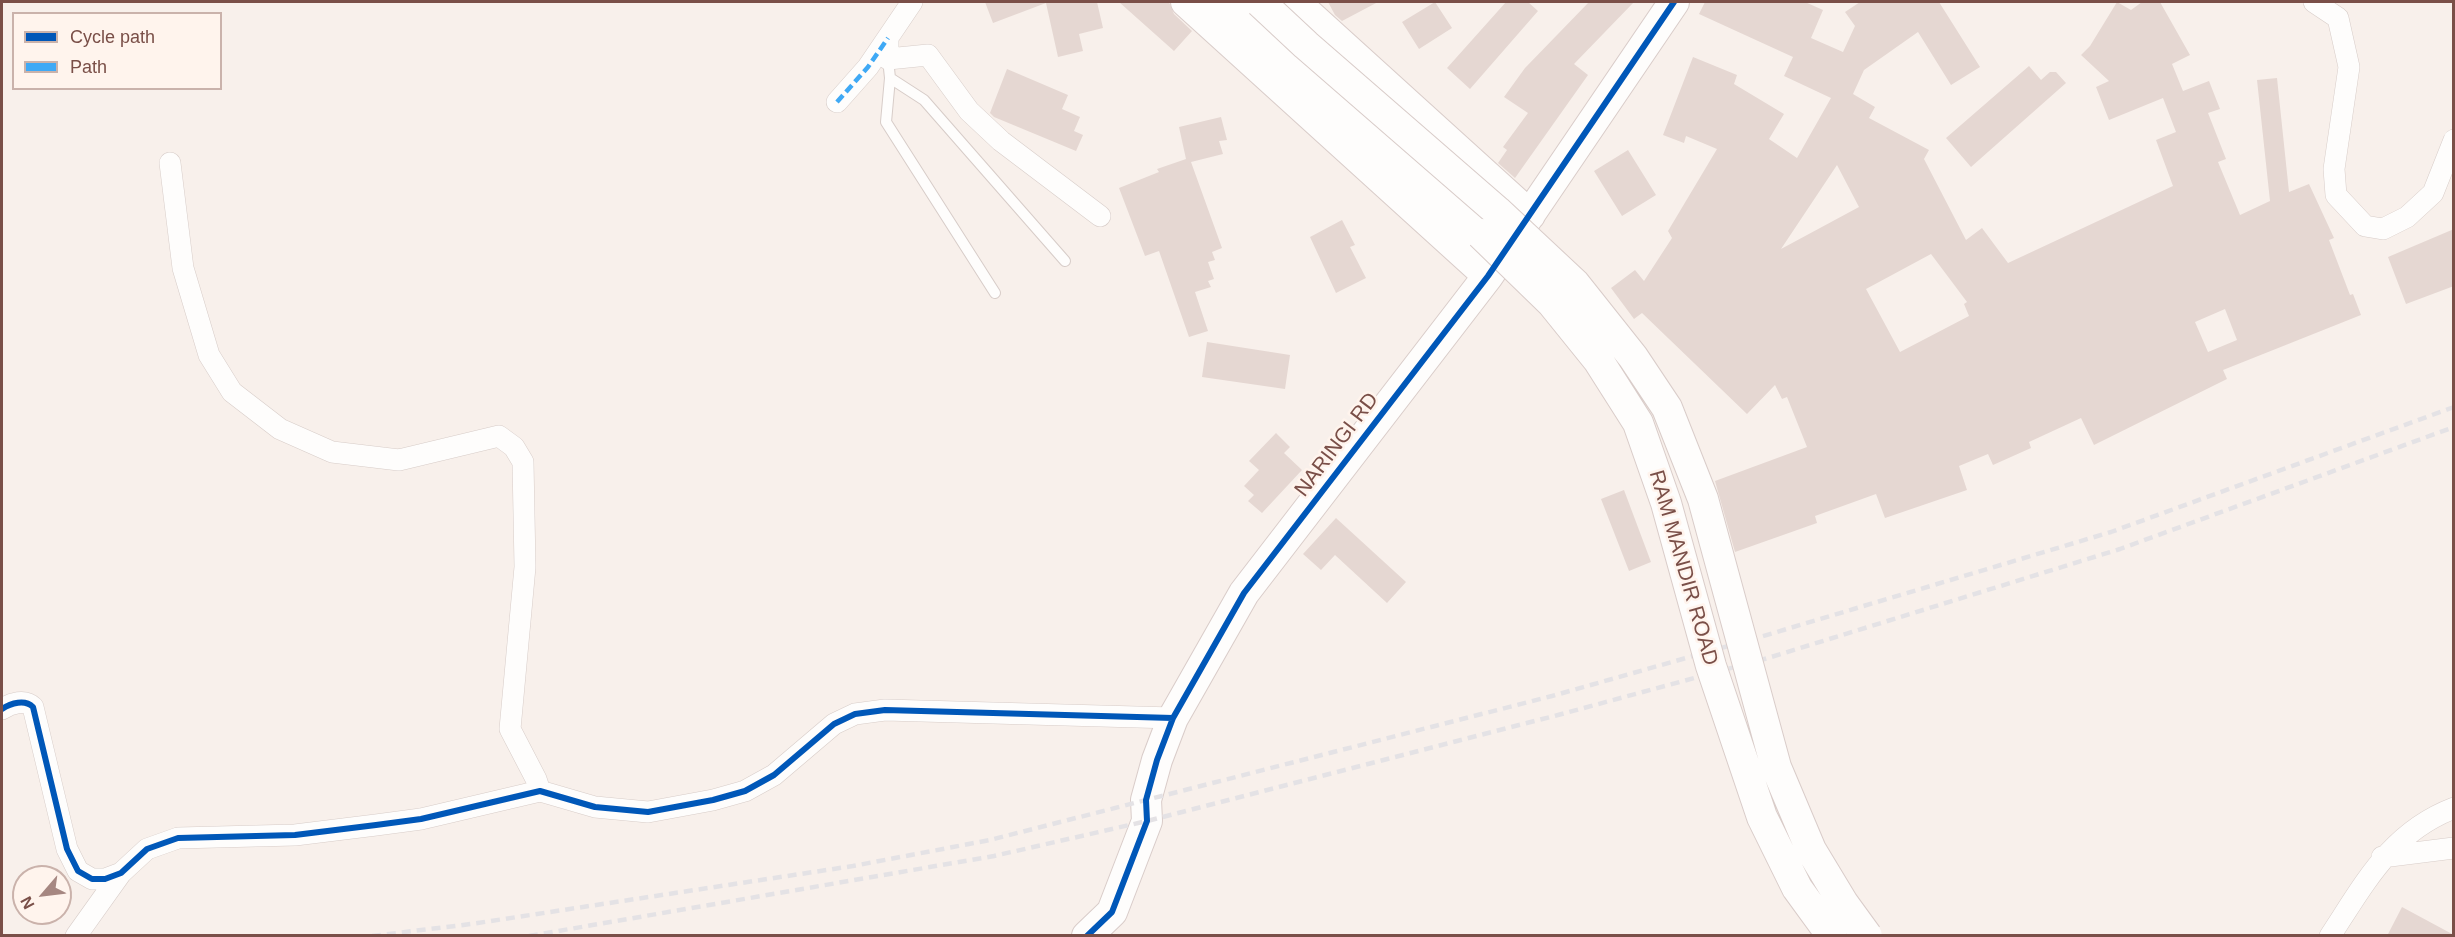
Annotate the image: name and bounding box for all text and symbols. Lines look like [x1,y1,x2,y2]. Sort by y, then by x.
legend [12,12,222,90]
text: Cycle path [70,27,155,47]
text: Path [70,57,107,77]
street label: NARINGI RD [1290,388,1384,502]
street label: RAM MANDIR ROAD [1643,468,1723,668]
north arrow [12,865,72,925]
text: N [17,894,38,912]

